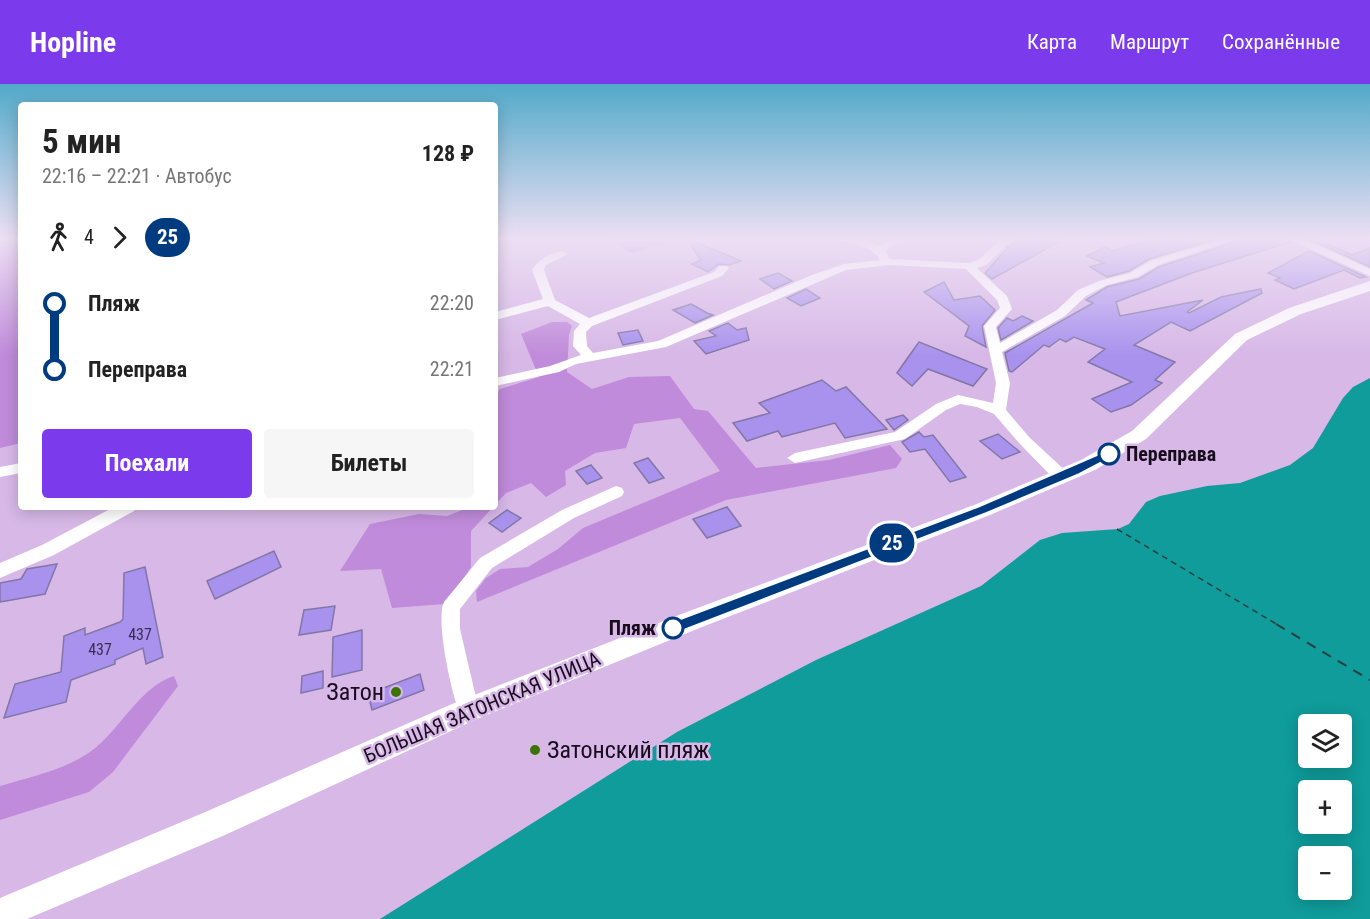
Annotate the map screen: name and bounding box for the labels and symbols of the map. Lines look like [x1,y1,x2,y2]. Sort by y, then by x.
place label: Переправа [1126,442,1216,466]
marker: Переправа [1098,443,1120,465]
line badge: 25 [865,524,919,562]
place label: Пляж [609,616,656,640]
marker: Пляж [662,617,684,639]
house number: 437 [128,625,152,644]
house number: 437 [88,640,112,659]
street label: БОЛЬШАЯ ЗАТОНСКАЯ УЛИЦА [360,646,604,768]
place label: Затон [326,678,384,706]
marker: Затон [389,685,403,699]
place label: Затонский пляж [547,736,709,764]
marker: Затонский пляж [528,743,542,757]

